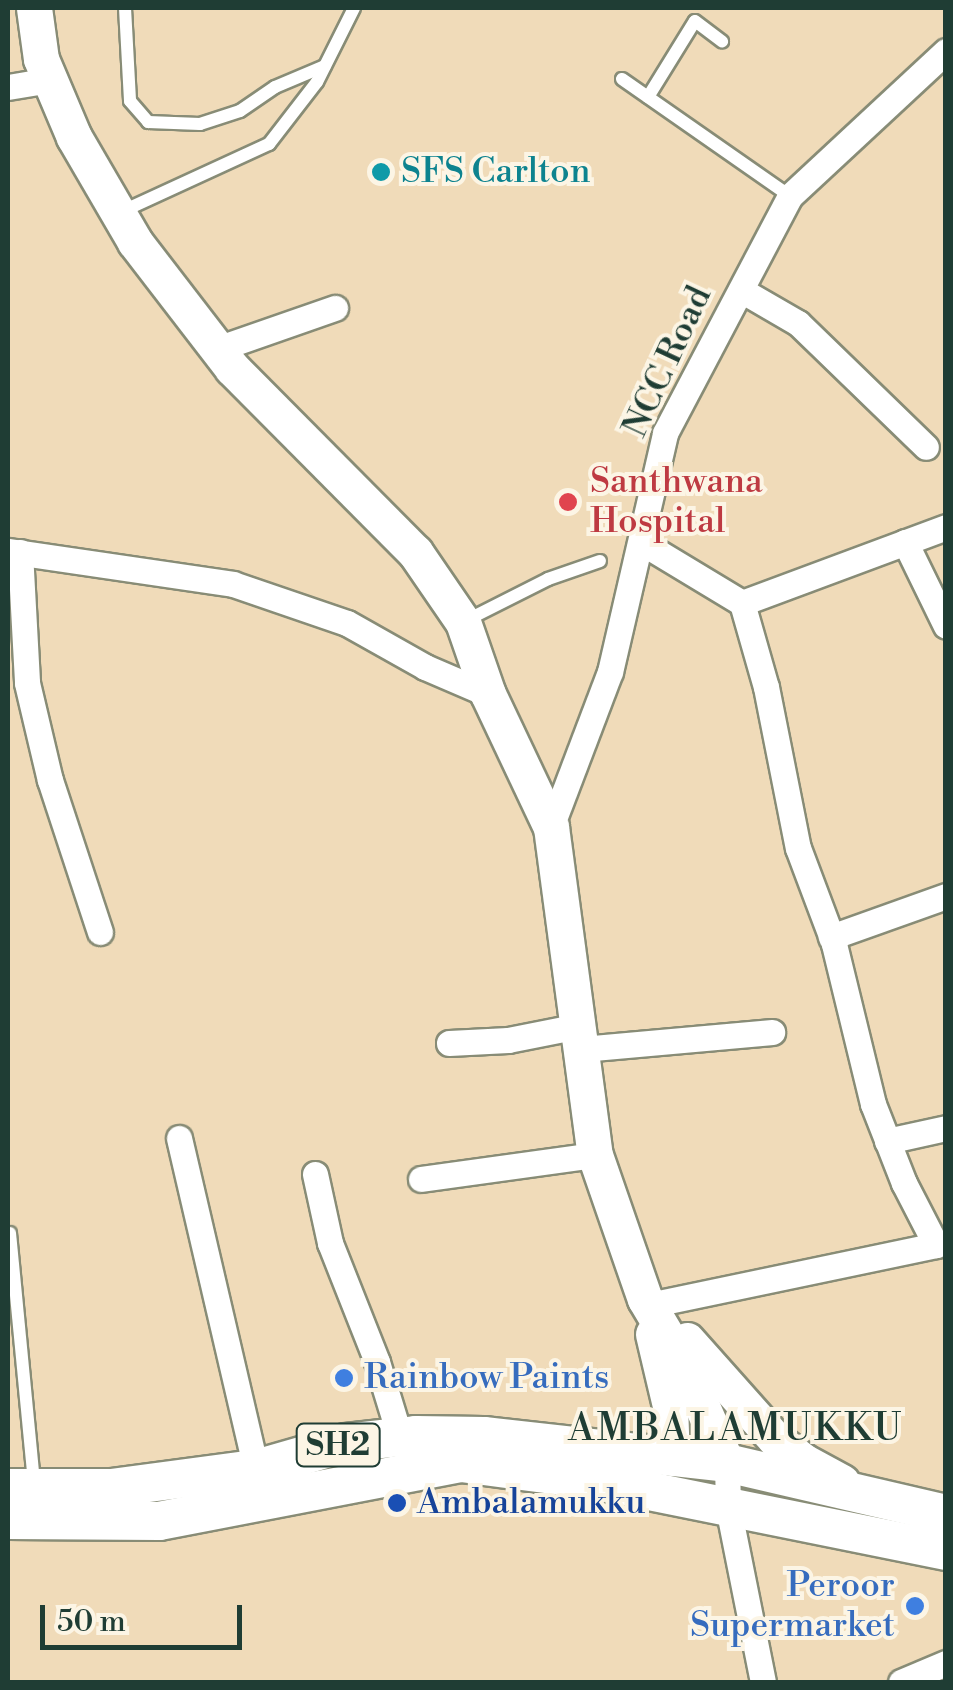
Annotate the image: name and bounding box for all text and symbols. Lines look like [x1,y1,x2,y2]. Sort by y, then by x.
place label: SFS Carlton [401,151,591,193]
marker: SFS Carlton [370,161,392,183]
street label: NCC Road [615,280,721,444]
place label: Santhwana Hospital [590,461,763,543]
marker: Santhwana Hospital [555,489,581,515]
place label: Rainbow Paints [364,1357,609,1399]
marker: Rainbow Paints [333,1367,355,1389]
district label: AMBALAMUKKU [568,1406,904,1452]
road number: SH2 [296,1418,380,1472]
place label: Ambalamukku [417,1482,646,1524]
marker: Ambalamukku [386,1492,408,1514]
place label: Peroor Supermarket [690,1565,895,1647]
scale bar [45,1585,248,1647]
marker: Peroor Supermarket [904,1595,926,1617]
text: 50 m [57,1603,126,1641]

